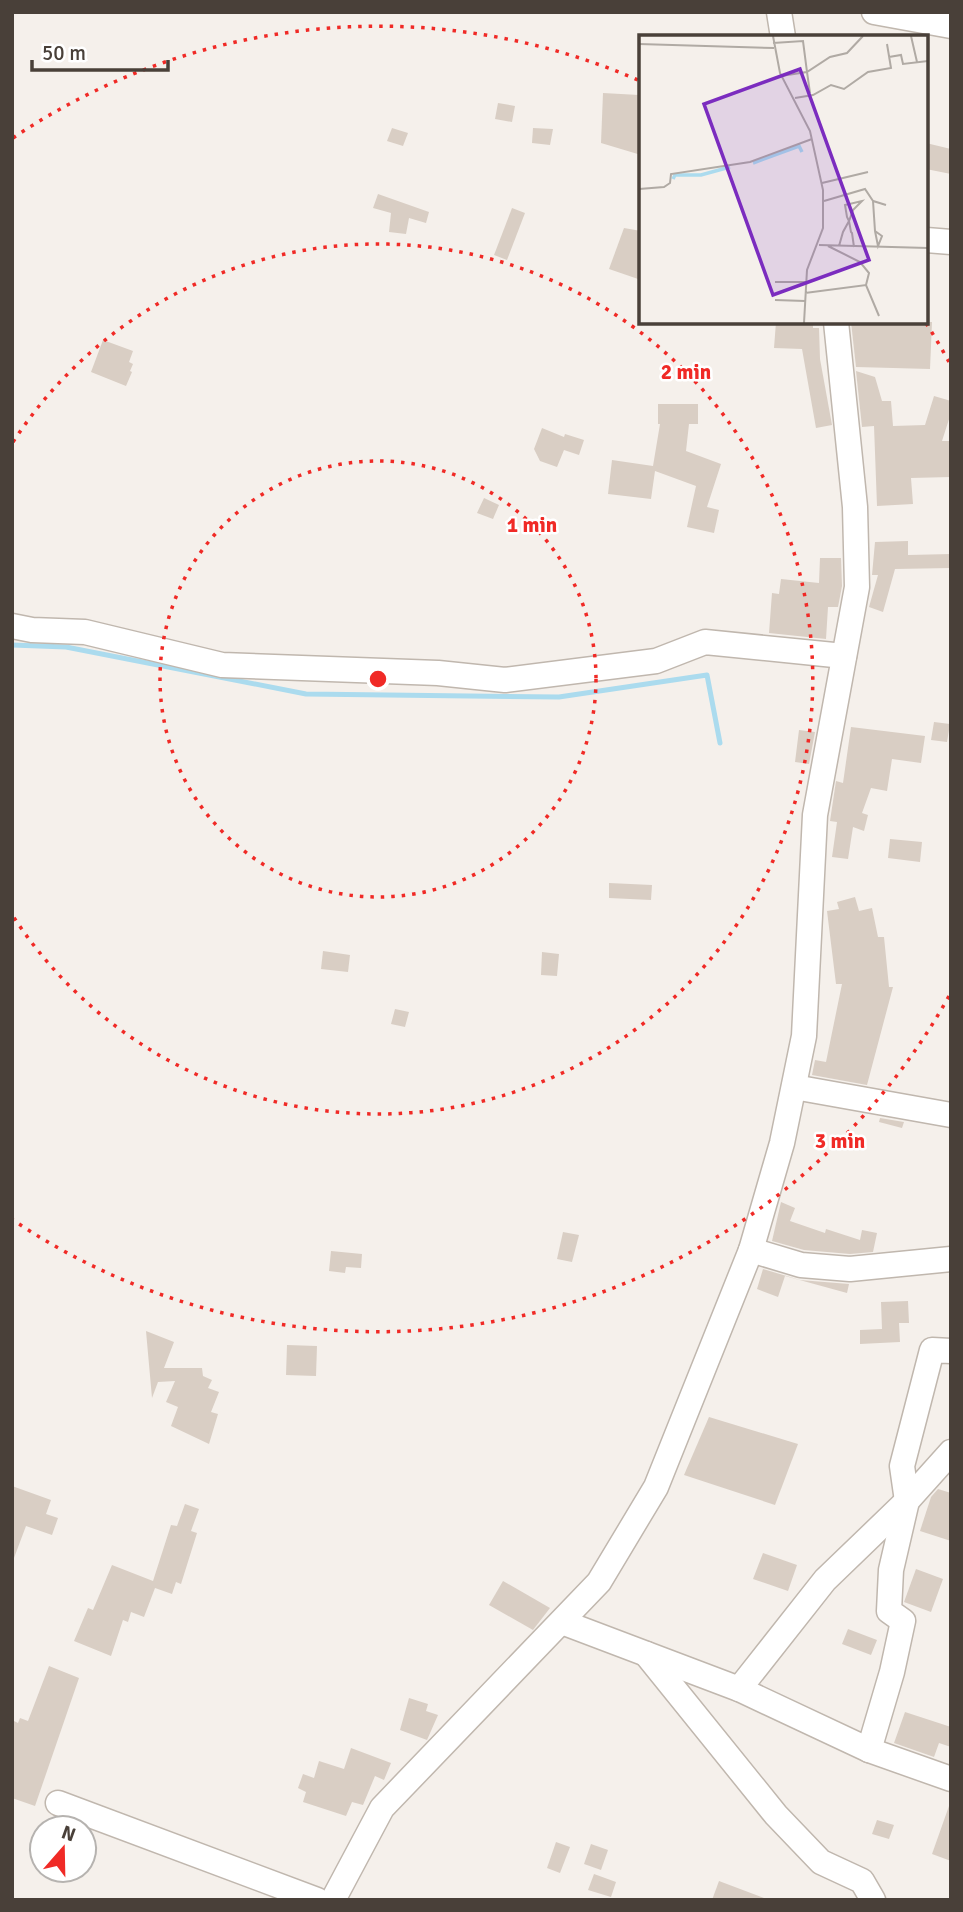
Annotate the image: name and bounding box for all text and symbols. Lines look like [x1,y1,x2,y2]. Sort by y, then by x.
scale bar [32,28,168,72]
inset map [639,35,928,324]
text: 50 m [42,40,86,66]
text: 2 min [661,359,711,385]
text: 1 min [507,512,557,538]
centre of rings [366,667,390,691]
text: 3 min [815,1128,865,1154]
north arrow [28,1814,98,1884]
text: N [58,1820,79,1848]

